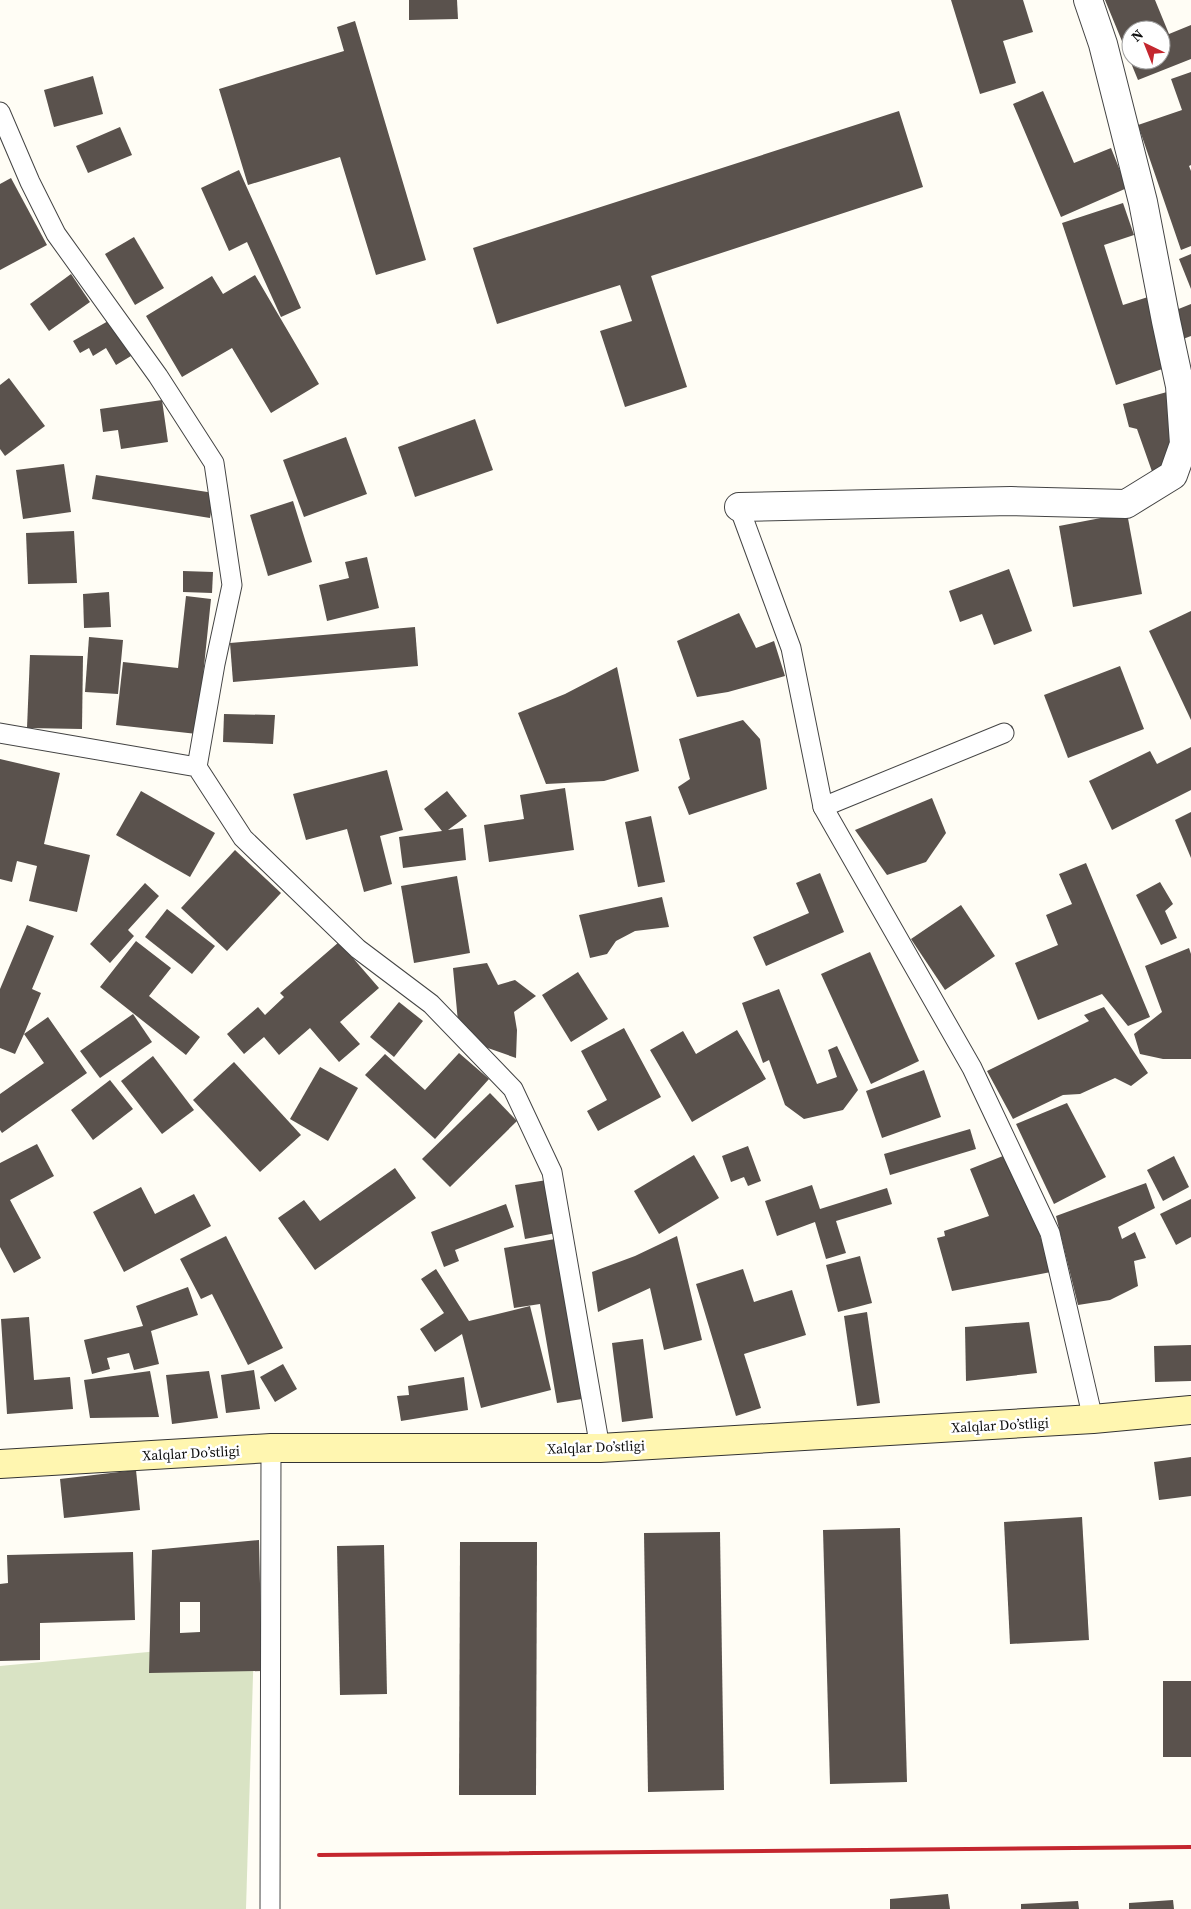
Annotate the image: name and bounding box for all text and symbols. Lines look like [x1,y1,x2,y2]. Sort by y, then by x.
north arrow [1121,20,1171,70]
text: N [1127,25,1148,46]
street label: Xalqlar Do’stligi [951,1412,1049,1438]
street label: Xalqlar Do’stligi [547,1435,645,1459]
street label: Xalqlar Do’stligi [142,1440,240,1466]

